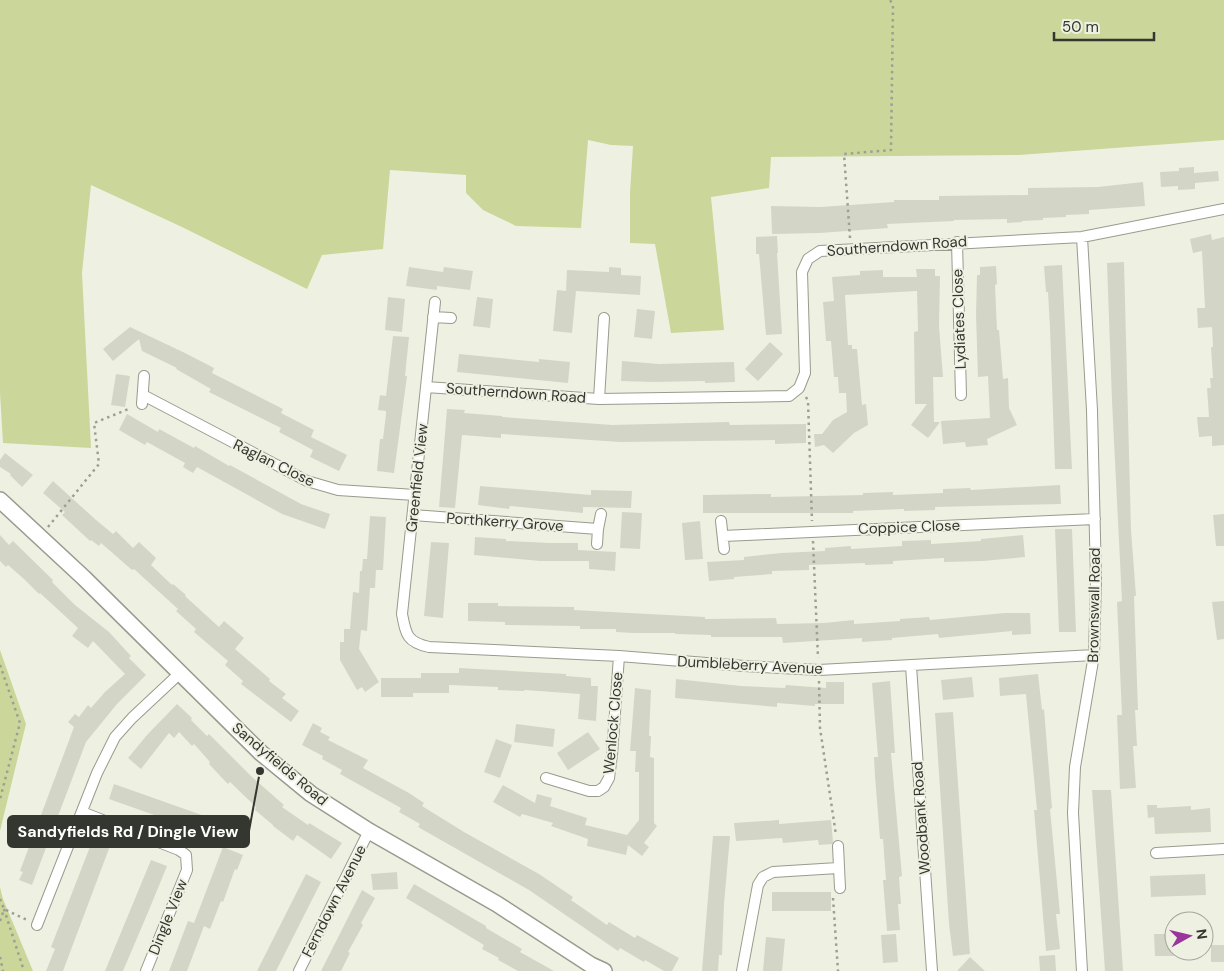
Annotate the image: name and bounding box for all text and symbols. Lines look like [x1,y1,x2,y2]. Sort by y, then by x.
scale bar [1054,10,1154,42]
text: 50 m [1062,17,1099,37]
street label: Southerndown Road [826,231,968,261]
street label: Lydiates Close [947,269,971,369]
street label: Southerndown Road [445,378,587,408]
street label: Greenfield View [401,422,433,533]
street label: Raglan Close [230,435,318,491]
street label: Porthkerry Grove [446,508,564,536]
street label: Coppice Close [858,515,960,539]
street label: Brownswall Road [1083,547,1105,663]
street label: Dumbleberry Avenue [677,651,823,679]
street label: Wenlock Close [599,671,627,775]
street label: Sandyfields Road [228,718,332,810]
street label: Woodbank Road [907,761,935,875]
callout: Sandyfields Rd / Dingle View [8,816,249,847]
text: Sandyfields Rd / Dingle View [18,821,238,842]
street label: Ferndown Avenue [297,841,371,961]
street label: Dingle View [144,876,192,958]
north arrow [1164,911,1214,961]
text: N [1192,928,1211,941]

